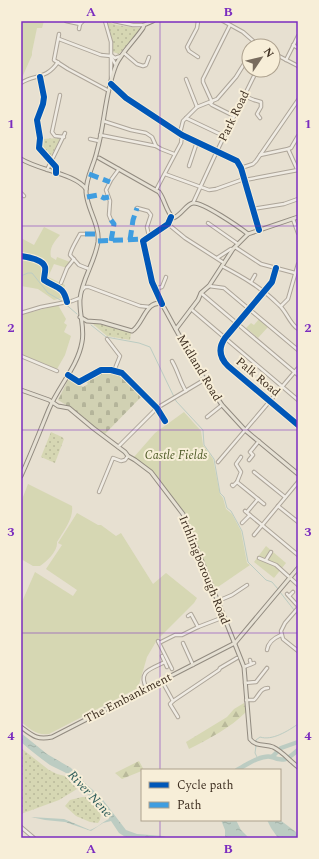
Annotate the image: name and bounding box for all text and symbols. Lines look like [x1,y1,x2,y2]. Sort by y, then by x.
text: A [86,2,96,22]
text: B [223,2,233,22]
north arrow [241,38,281,78]
text: N [259,44,278,61]
street label: Park Road [213,87,255,145]
text: 1 [7,114,15,134]
text: 1 [304,114,312,134]
text: 2 [7,318,15,338]
text: 2 [304,318,312,338]
street label: Midland Road [172,331,227,405]
street label: Palk Road [231,353,285,402]
park label: Castle Fields [145,446,208,465]
street label: Irthlingborough Road [173,513,235,628]
text: 3 [7,522,15,542]
text: 3 [304,522,312,542]
street label: The Embankment [81,668,175,728]
text: 4 [7,726,15,746]
text: 4 [304,726,312,746]
water label: River Nene [63,766,117,822]
legend [141,769,281,821]
text: Cycle path [177,776,234,795]
text: Path [177,796,202,815]
text: A [86,839,96,859]
text: B [223,839,233,859]

